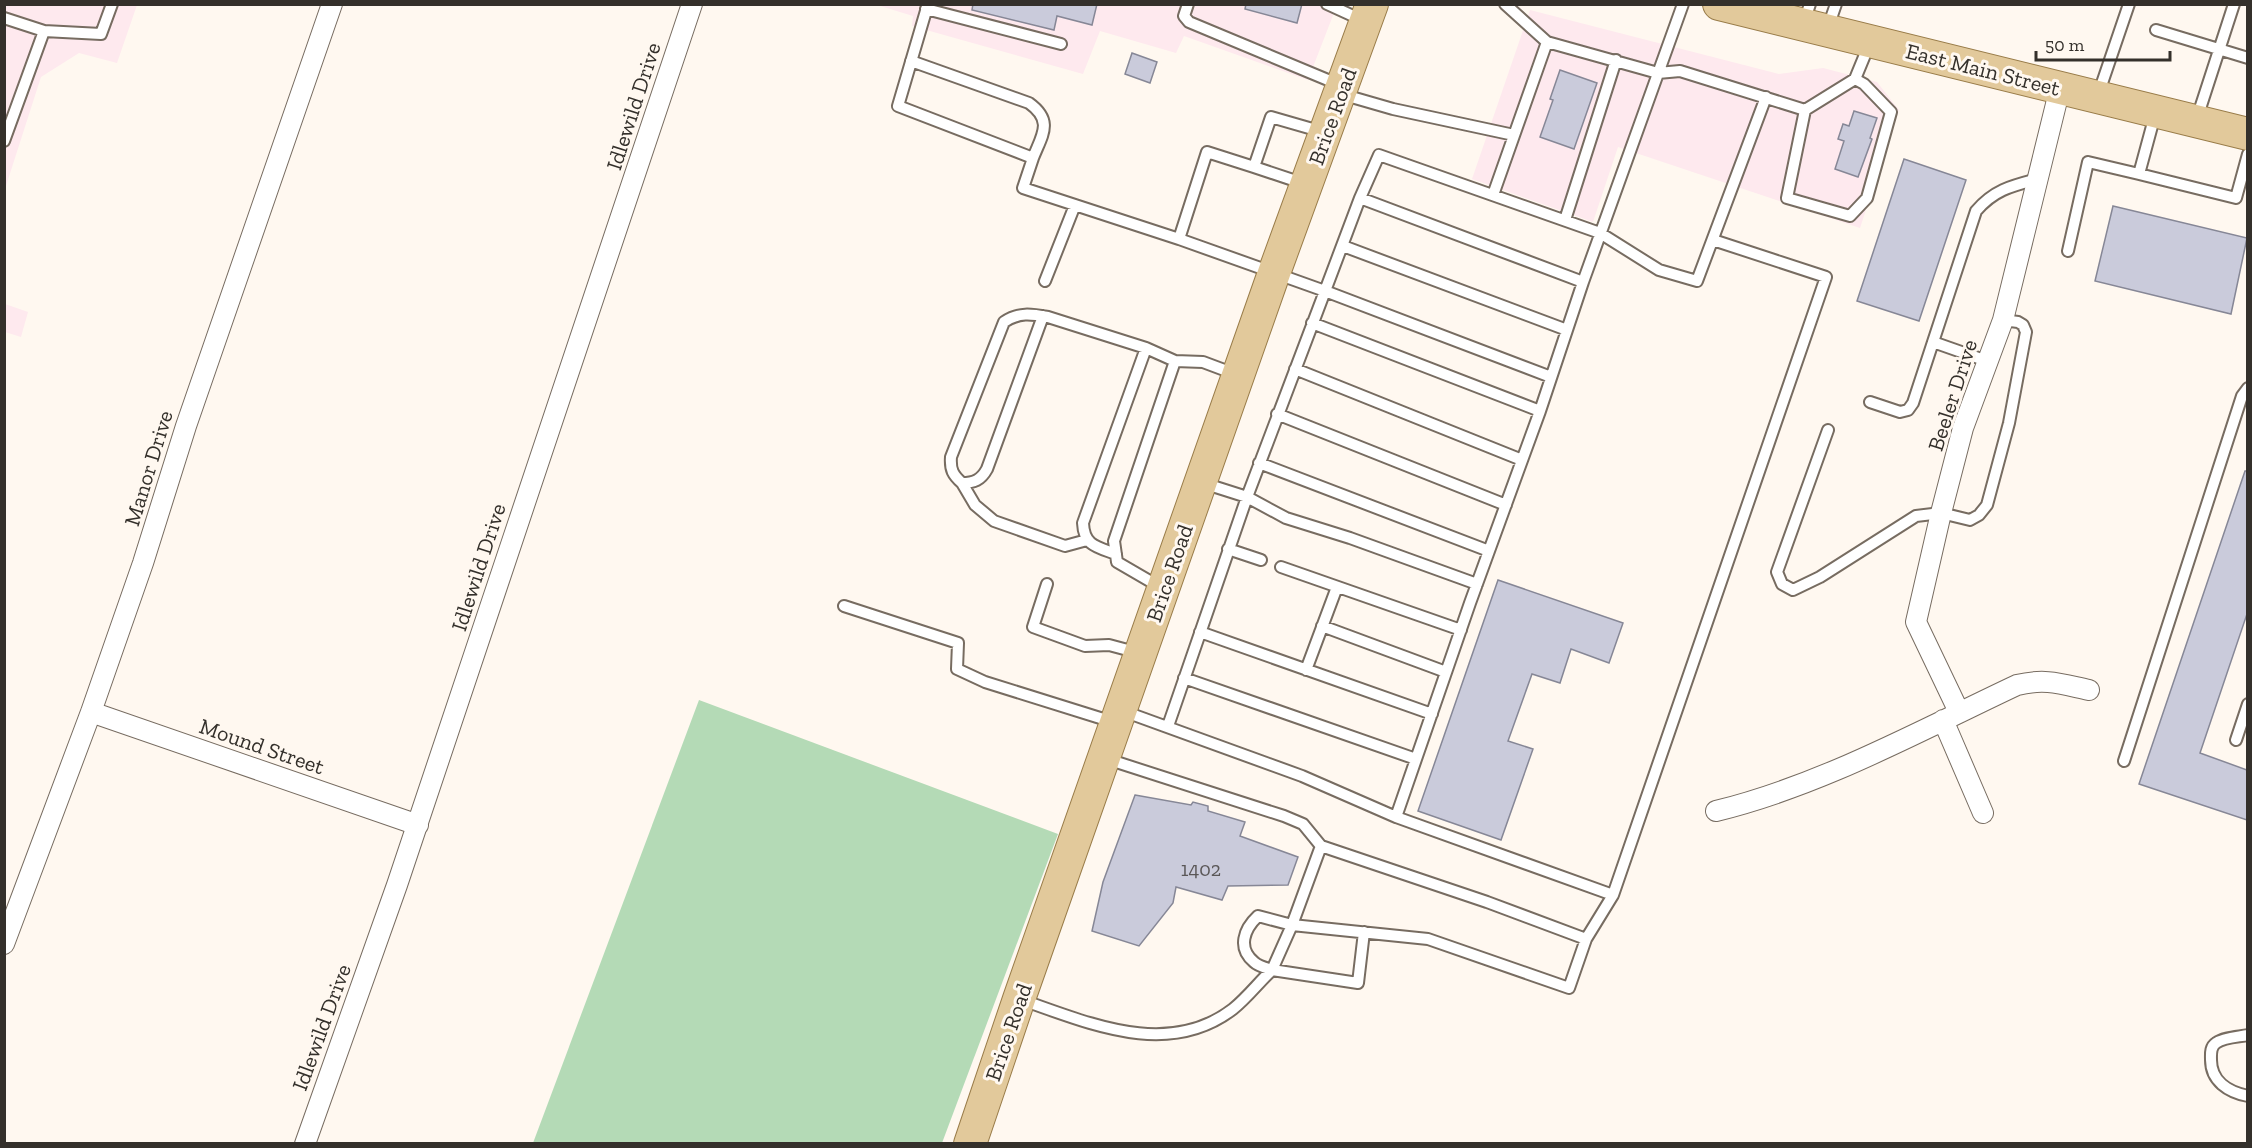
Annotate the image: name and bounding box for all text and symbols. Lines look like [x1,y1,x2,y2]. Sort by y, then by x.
scale bar [2036,24,2170,62]
text: 50 m [2045,34,2085,56]
street label: East Main Street [1903,37,2064,102]
street label: Idlewild Drive [600,39,667,173]
street label: Brice Road [1302,64,1363,168]
street label: Beeler Drive [1922,336,1983,454]
street label: Manor Drive [118,407,179,529]
street label: Idlewild Drive [445,500,512,634]
street label: Brice Road [1140,521,1199,626]
street label: Mound Street [196,713,329,781]
house number: 1402 [1181,857,1221,881]
street label: Idlewild Drive [286,960,357,1094]
street label: Brice Road [979,980,1038,1085]

